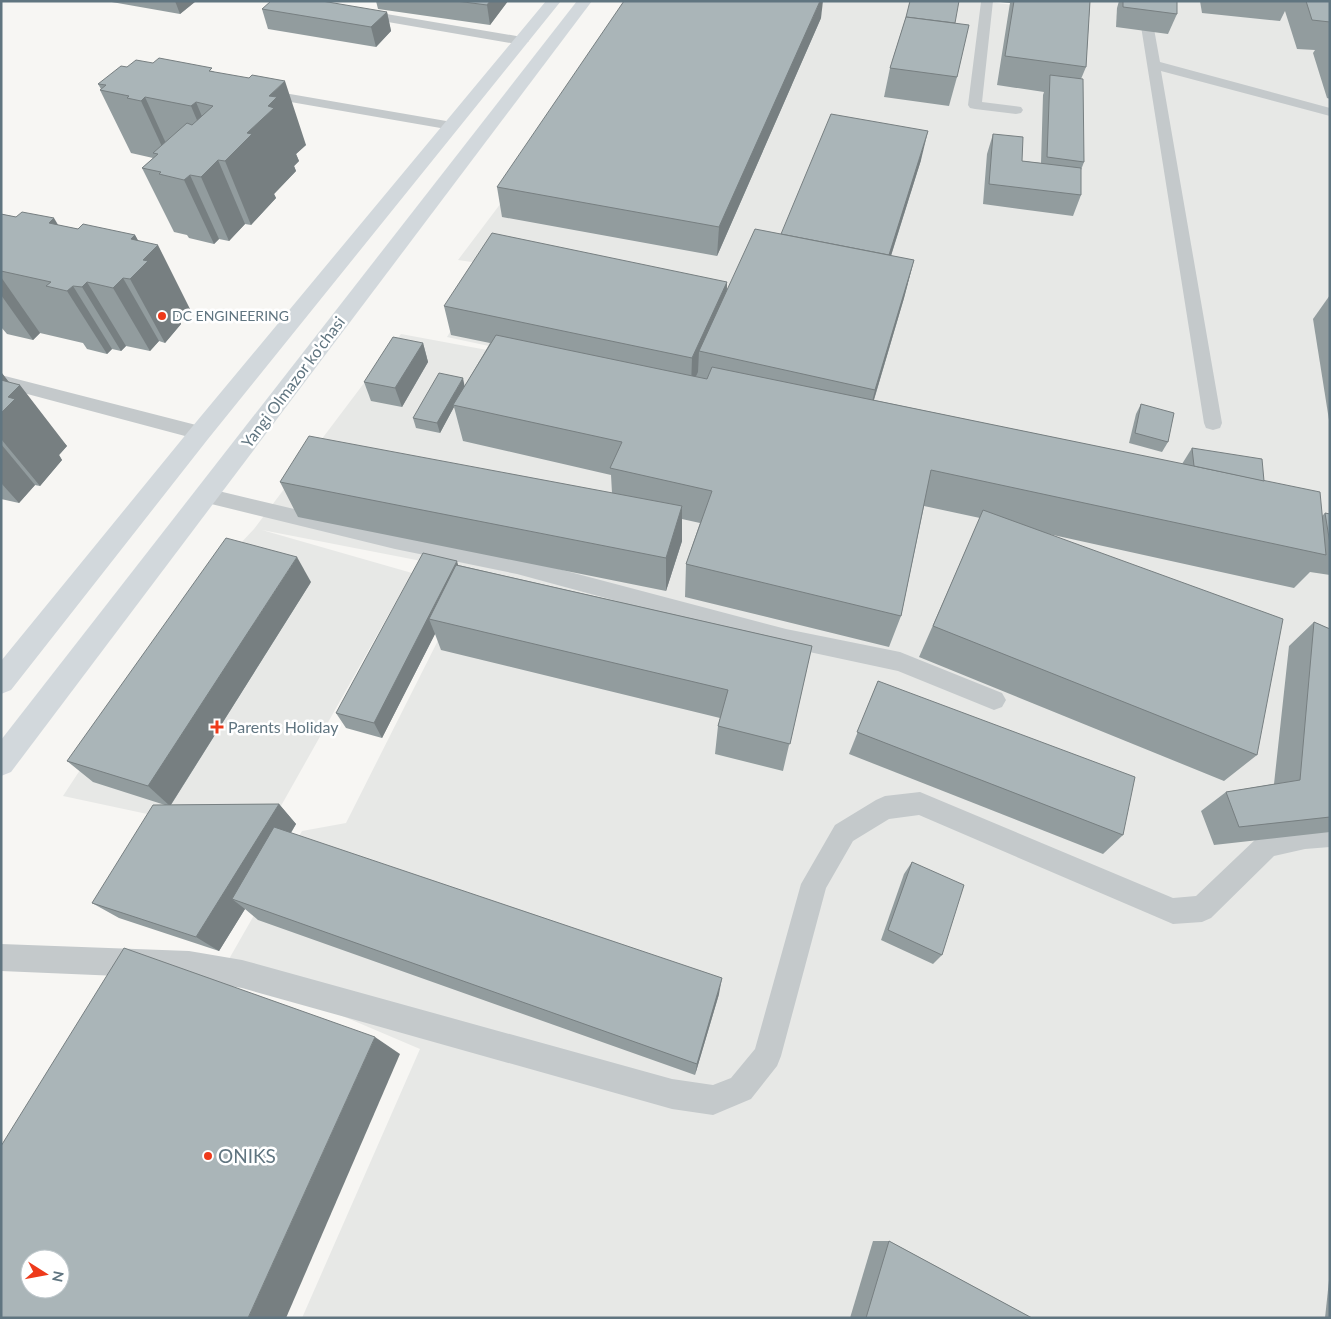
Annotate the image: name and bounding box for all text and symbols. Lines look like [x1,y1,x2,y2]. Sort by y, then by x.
place label: DC ENGINEERING [172,307,289,324]
marker: DC ENGINEERING [156,310,168,322]
street label: Yangi Olmazor ko'chasi [237,312,348,451]
place label: Parents Holiday [228,717,339,736]
marker: Parents Holiday [210,720,224,734]
place label: ONIKS [218,1144,276,1167]
marker: ONIKS [202,1150,214,1162]
north arrow [20,1249,70,1299]
text: N [49,1270,68,1283]

